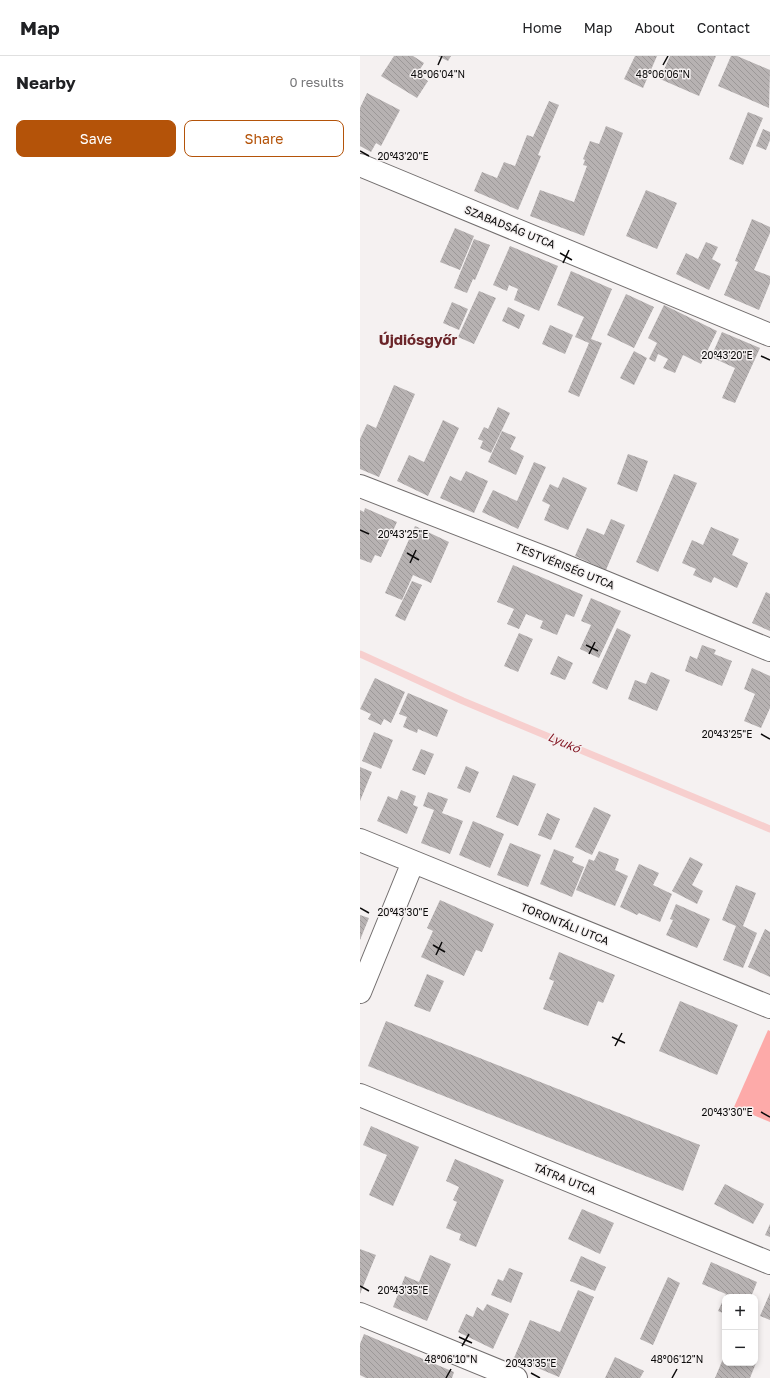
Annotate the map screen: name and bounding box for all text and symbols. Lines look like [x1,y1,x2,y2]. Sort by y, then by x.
text: Map [20,16,60,39]
text: Home [522,19,562,36]
text: Map [584,19,612,36]
text: About [634,19,675,36]
text: Contact [697,19,750,36]
text: 48°06'04"N [411,68,465,80]
text: 48°06'06"N [636,68,690,80]
text: Nearby [16,72,76,93]
text: 0 results [289,74,344,90]
button: Save [16,120,176,157]
button: Share [184,120,344,157]
text: 20°43'20"E [377,150,429,162]
street label: SZABADSÁG UTCA [463,202,558,251]
district label: Újdiósgyőr [379,330,457,348]
text: 20°43'20"E [701,349,753,361]
text: 20°43'25"E [378,528,428,540]
street label: TESTVÉRISÉG UTCA [514,540,617,592]
text: 20°43'25"E [702,728,752,740]
water label: Lyukó [546,729,584,757]
street label: TORONTÁLI UTCA [519,900,612,947]
text: 20°43'30"E [377,906,429,918]
text: 20°43'30"E [701,1106,753,1118]
street label: TÁTRA UTCA [532,1160,599,1197]
text: 20°43'35"E [378,1284,428,1296]
map controls [722,1294,758,1366]
button: + [722,1294,758,1330]
button: − [722,1330,758,1366]
text: 48°06'10"N [424,1353,478,1365]
text: 48°06'12"N [651,1353,703,1365]
text: 20°43'35"E [506,1357,556,1369]

